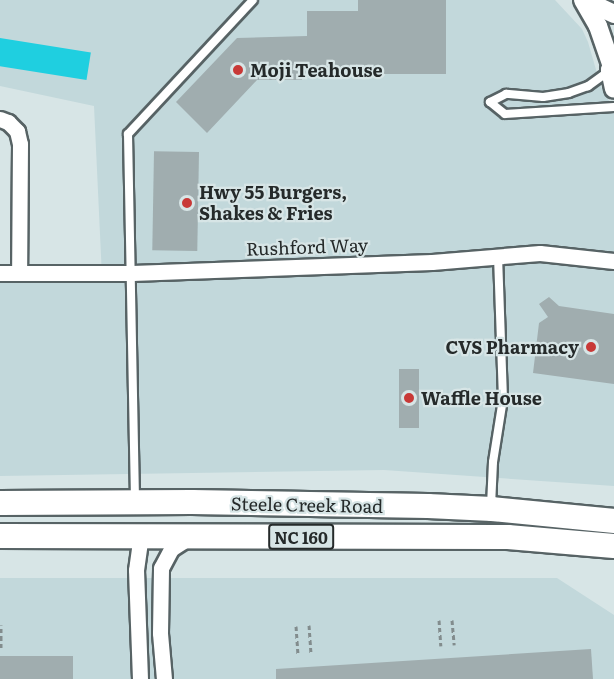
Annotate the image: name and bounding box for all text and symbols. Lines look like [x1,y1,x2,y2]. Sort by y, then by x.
place label: Moji Teahouse [250,59,383,81]
marker: Moji Teahouse [231,63,245,77]
place label: Hwy 55 Burgers, Shakes & Fries [199,182,347,224]
marker: Hwy 55 Burgers, Shakes & Fries [180,196,194,210]
street label: Rushford Way [246,234,368,260]
place label: CVS Pharmacy [446,336,579,358]
marker: CVS Pharmacy [584,340,598,354]
place label: Waffle House [421,387,542,409]
marker: Waffle House [402,391,416,405]
street label: Steele Creek Road [231,493,383,517]
road number: NC 160 [268,524,334,550]

